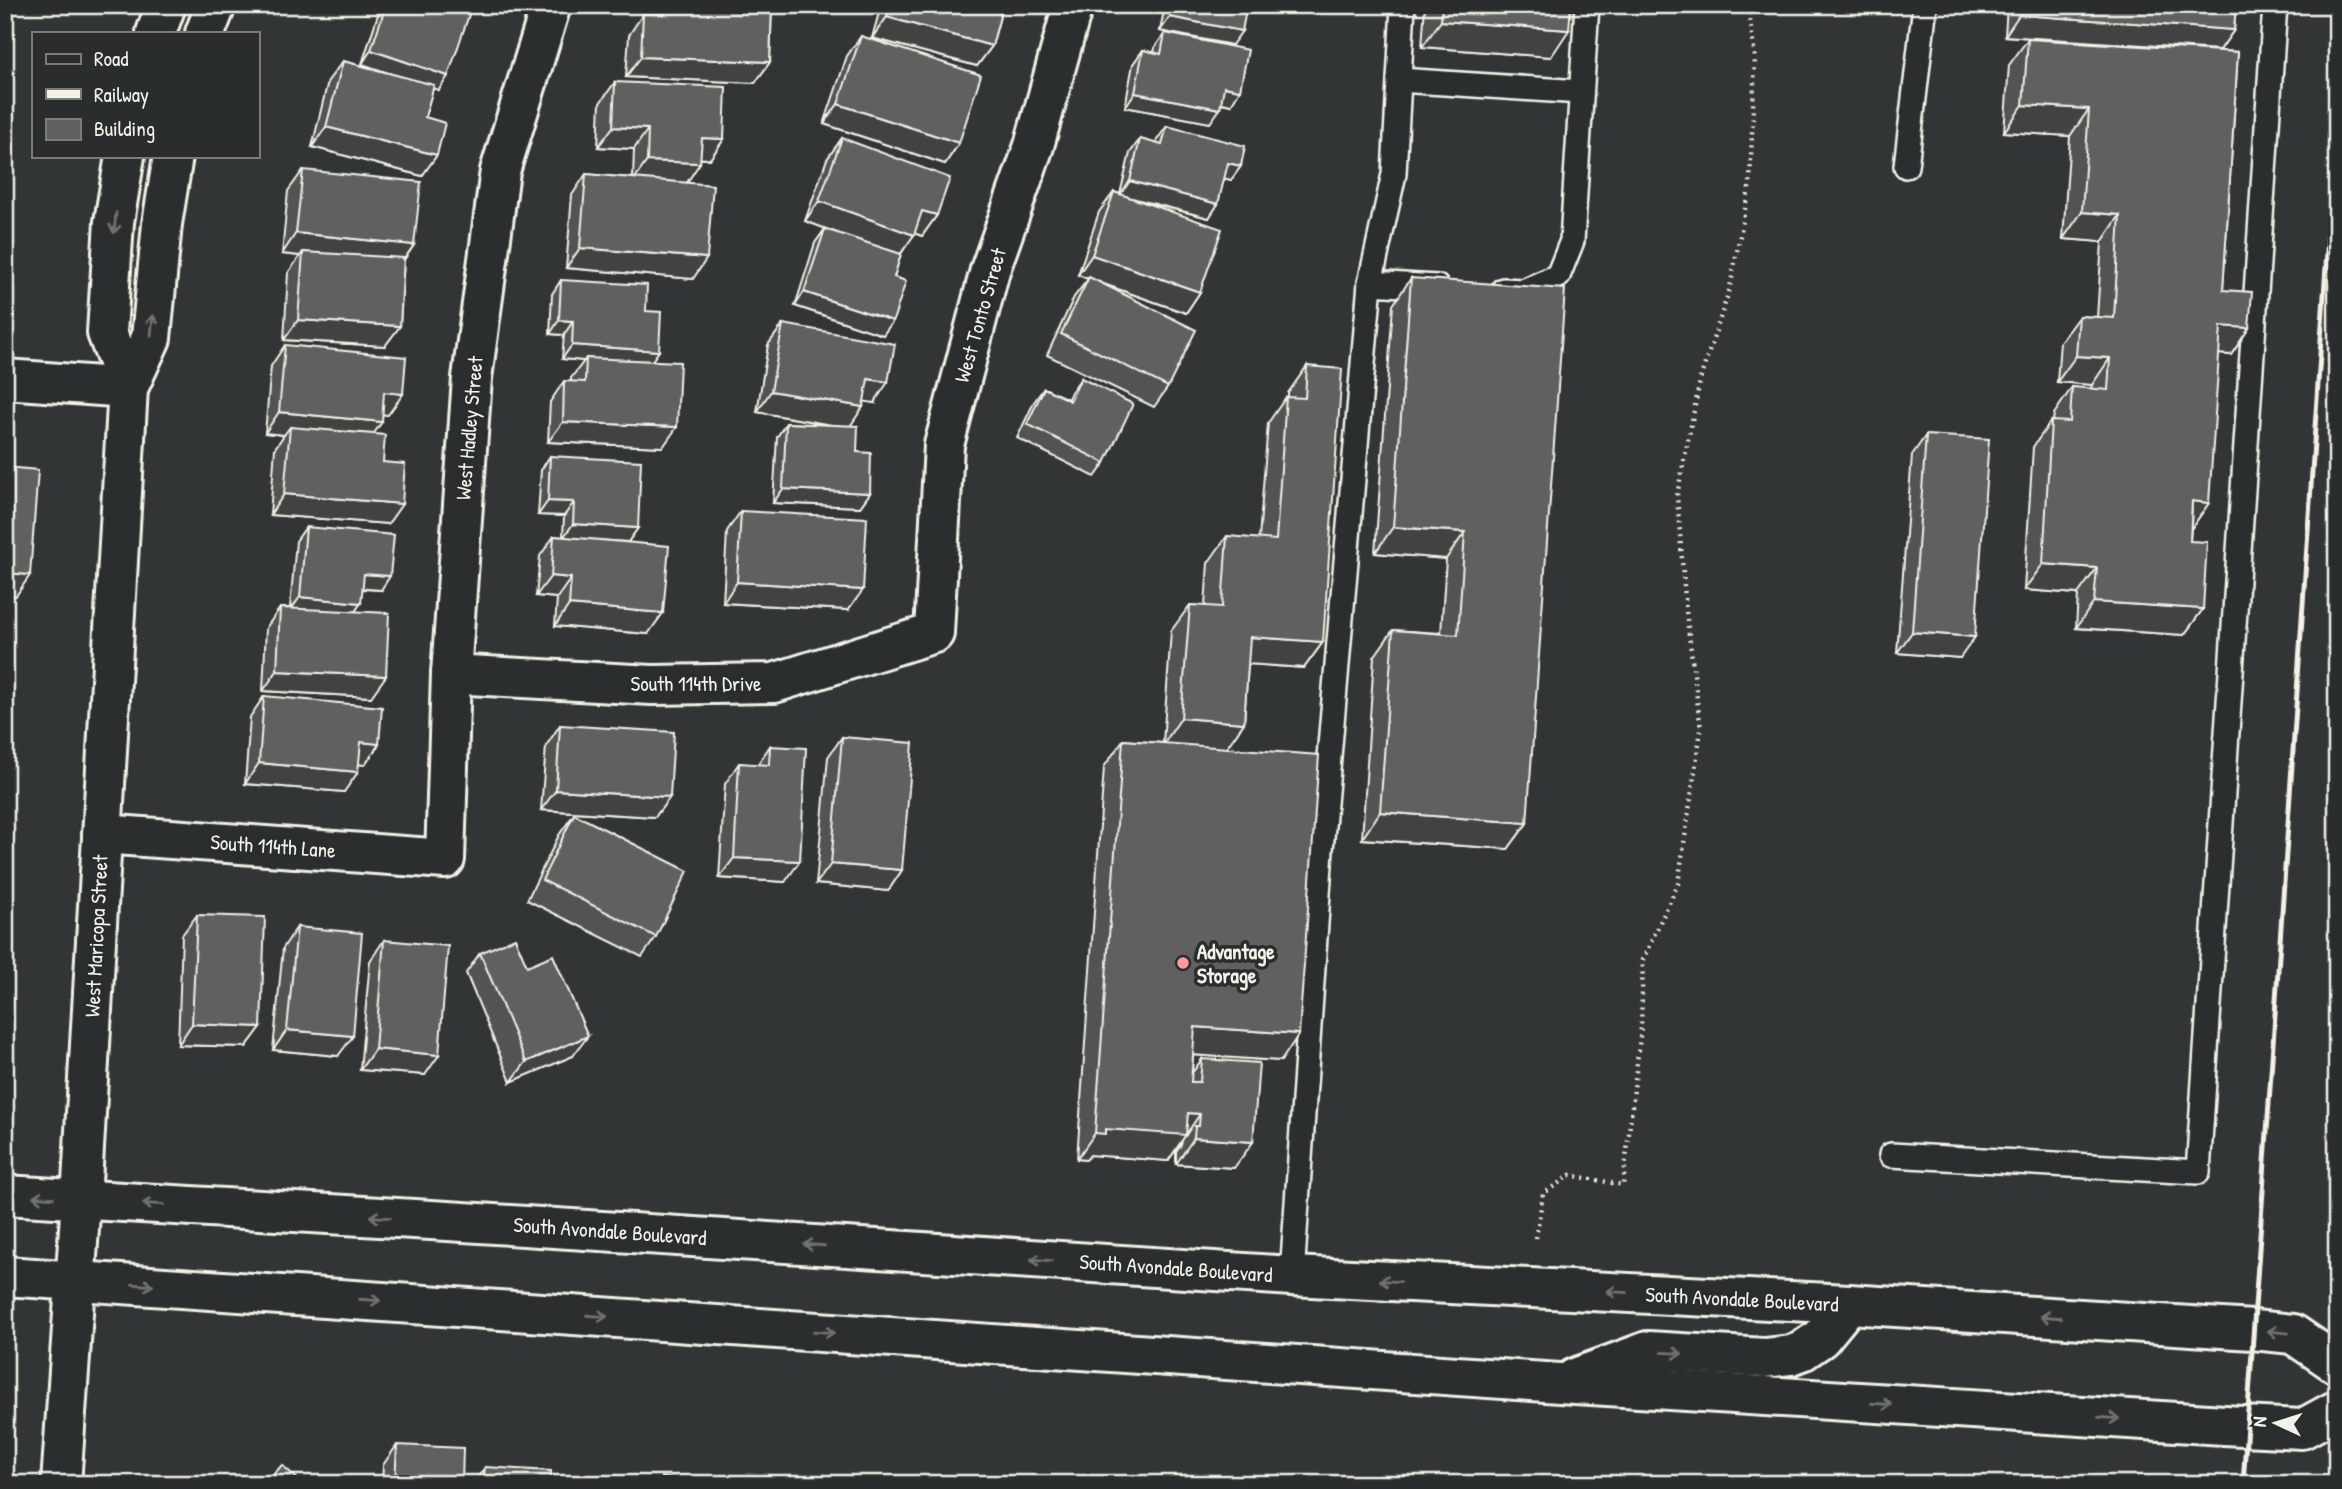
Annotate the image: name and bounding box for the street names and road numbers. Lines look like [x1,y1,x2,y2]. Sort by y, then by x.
street label: West Tonto Street [947,244,1013,386]
street label: West Hadley Street [448,354,490,501]
street label: South 114th Drive [631,669,761,698]
street label: South 114th Lane [210,827,336,865]
street label: West Maricopa Street [77,853,115,1018]
street label: South Avondale Boulevard [512,1210,708,1252]
street label: South Avondale Boulevard [1078,1247,1274,1289]
street label: South Avondale Boulevard [1645,1279,1839,1319]

